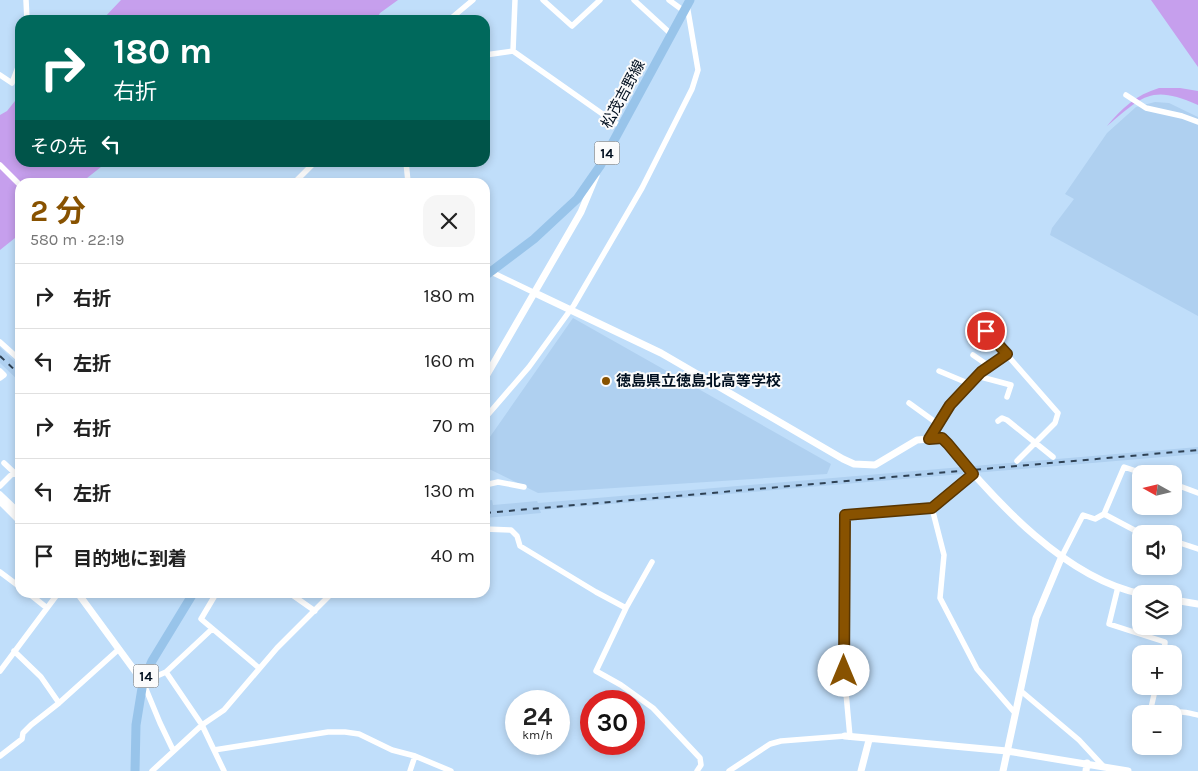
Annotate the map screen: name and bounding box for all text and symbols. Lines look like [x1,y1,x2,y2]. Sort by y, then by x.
text: 180 m [113,31,212,72]
icon: right [30,35,95,100]
street label: 松茂吉野線 [597,57,649,131]
text: 右折 [113,79,157,105]
icon: left [97,130,125,158]
text: その先 [30,136,87,158]
road number: 14 [594,142,620,164]
text: 2 分 [30,193,86,229]
button: close [423,195,475,247]
text: 580 m · 22:19 [30,230,124,249]
icon: right [30,282,58,310]
text: 180 m [423,285,475,307]
text: 右折 [73,288,111,310]
pin [965,310,1007,352]
icon: arrive [972,317,1000,345]
icon: left [30,347,58,375]
text: 160 m [424,350,475,372]
text: 左折 [73,353,111,375]
place label: 徳島県立徳島北高等学校 [616,372,781,390]
marker: 徳島県立徳島北高等学校 [600,375,612,387]
icon: right [30,412,58,440]
text: 70 m [433,415,475,437]
text: 右折 [73,418,111,440]
north arrow [1132,465,1182,515]
map controls [1132,465,1182,755]
icon: left [30,477,58,505]
text: 130 m [424,480,475,502]
text: 左折 [73,483,111,505]
button: sound [1132,525,1182,575]
icon: arrive [30,542,58,570]
text: 40 m [431,545,475,567]
text: 目的地に到着 [73,548,187,570]
button: layers [1132,585,1182,635]
position arrow [817,644,869,696]
button: + [1132,645,1182,695]
road number: 14 [134,664,158,688]
speed limit sign: 30 [580,690,645,755]
text: 24 [522,702,553,731]
button: − [1132,705,1182,755]
text: km/h [522,728,553,742]

